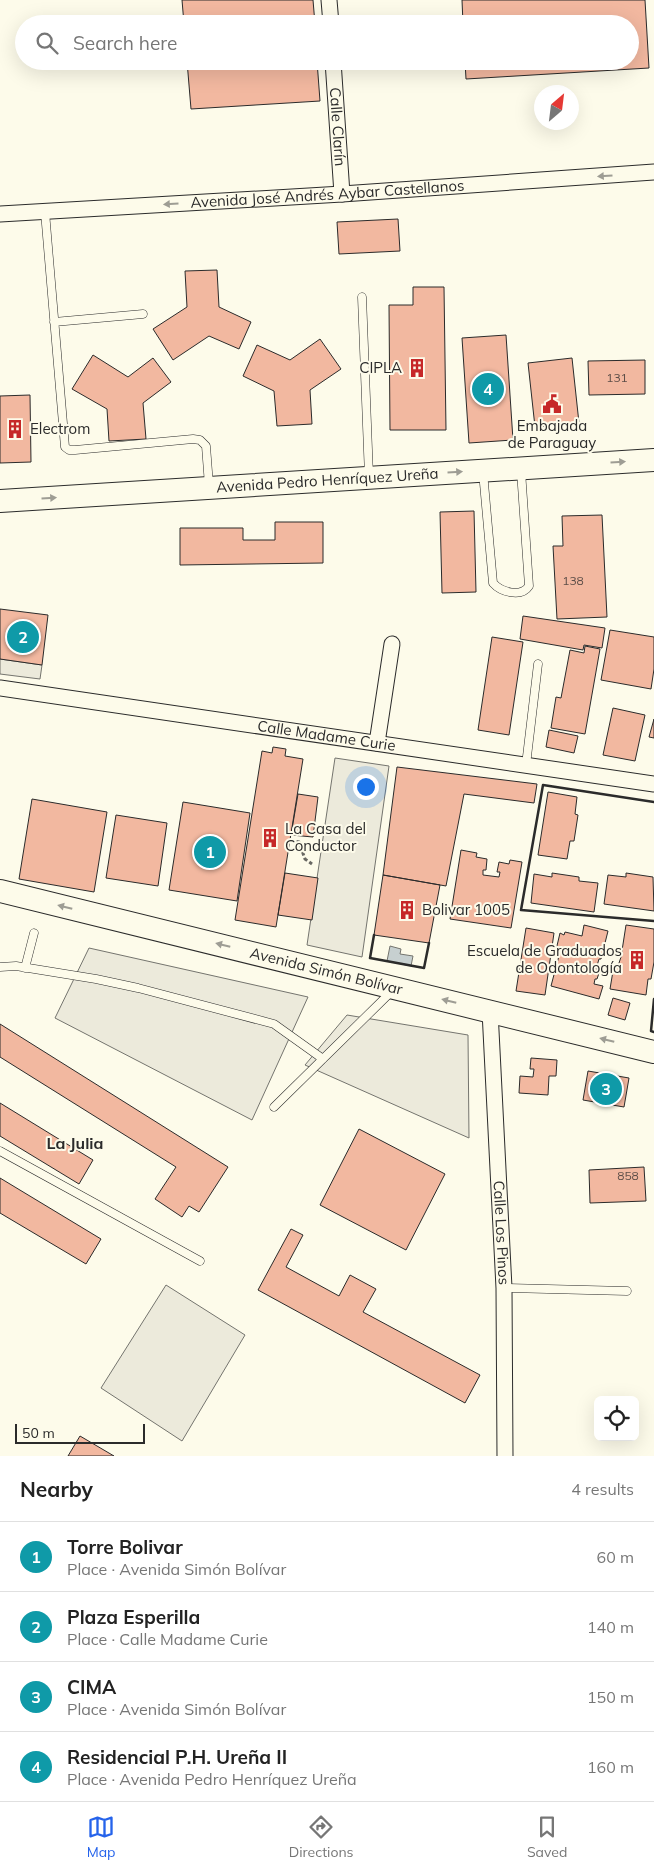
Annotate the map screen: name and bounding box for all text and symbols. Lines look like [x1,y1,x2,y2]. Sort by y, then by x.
search box [15,15,639,70]
icon: search [33,29,61,57]
text: Search here [73,31,177,55]
north arrow [534,85,579,130]
street label: Calle Clarín [326,87,350,167]
one-way arrow [597,172,613,180]
street label: Avenida José Andrés Aybar Castellanos [190,175,465,212]
one-way arrow [163,201,179,209]
building icon: CIPLA [406,357,428,379]
place label: CIPLA [359,358,402,377]
pin: 4 [472,370,504,408]
house number: 131 [606,370,628,385]
public building icon: Embajada de Paraguay [541,393,563,415]
place label: Embajada de Paraguay [508,416,596,452]
building icon: Electrom [4,418,26,440]
place label: Electrom [30,419,90,438]
one-way arrow [610,458,626,466]
street label: Avenida Pedro Henríquez Ureña [216,464,439,496]
one-way arrow [448,468,464,476]
one-way arrow [41,493,57,501]
house number: 138 [562,573,584,588]
pin: 2 [7,618,39,656]
street label: Calle Madame Curie [256,716,397,755]
your location [353,774,379,800]
place label: La Casa del Conductor [285,819,366,855]
building icon: La Casa del Conductor [259,827,281,849]
pin: 1 [194,833,226,871]
building icon: Bolivar 1005 [396,899,418,921]
place label: Bolivar 1005 [422,900,510,919]
one-way arrow [58,903,73,911]
one-way arrow [216,941,231,949]
place label: Escuela de Graduados de Odontología [467,941,622,977]
street label: Avenida Simón Bolívar [248,943,405,999]
building icon: Escuela de Graduados de Odontología [626,949,648,971]
one-way arrow [441,997,456,1005]
one-way arrow [599,1036,614,1044]
pin: 3 [590,1070,622,1108]
district label: La Julia [47,1133,103,1153]
house number: 858 [617,1168,639,1183]
street label: Calle Los Pinos [490,1180,514,1285]
map controls [594,1396,639,1441]
button: locate [594,1396,639,1441]
scale bar [15,1421,145,1444]
text: 50 m [22,1424,55,1442]
text: Nearby [20,1476,93,1502]
text: 4 results [571,1479,634,1499]
text: Torre Bolivar [67,1535,183,1559]
text: 1 [31,1547,41,1567]
text: 60 m [597,1547,634,1567]
text: Place · Avenida Simón Bolívar [67,1559,286,1579]
text: Plaza Esperilla [67,1605,200,1629]
text: 2 [31,1617,41,1637]
text: 140 m [587,1617,634,1637]
text: Place · Calle Madame Curie [67,1629,268,1649]
text: CIMA [67,1675,116,1699]
text: 3 [31,1687,41,1707]
text: 150 m [587,1687,634,1707]
text: Place · Avenida Simón Bolívar [67,1699,286,1719]
text: Residencial P.H. Ureña II [67,1745,287,1769]
text: 4 [31,1757,41,1777]
text: 160 m [587,1757,634,1777]
text: Place · Avenida Pedro Henríquez Ureña [67,1769,357,1789]
tab: Map [87,1813,115,1861]
tab: Directions [289,1813,354,1861]
tab: Saved [527,1813,567,1861]

